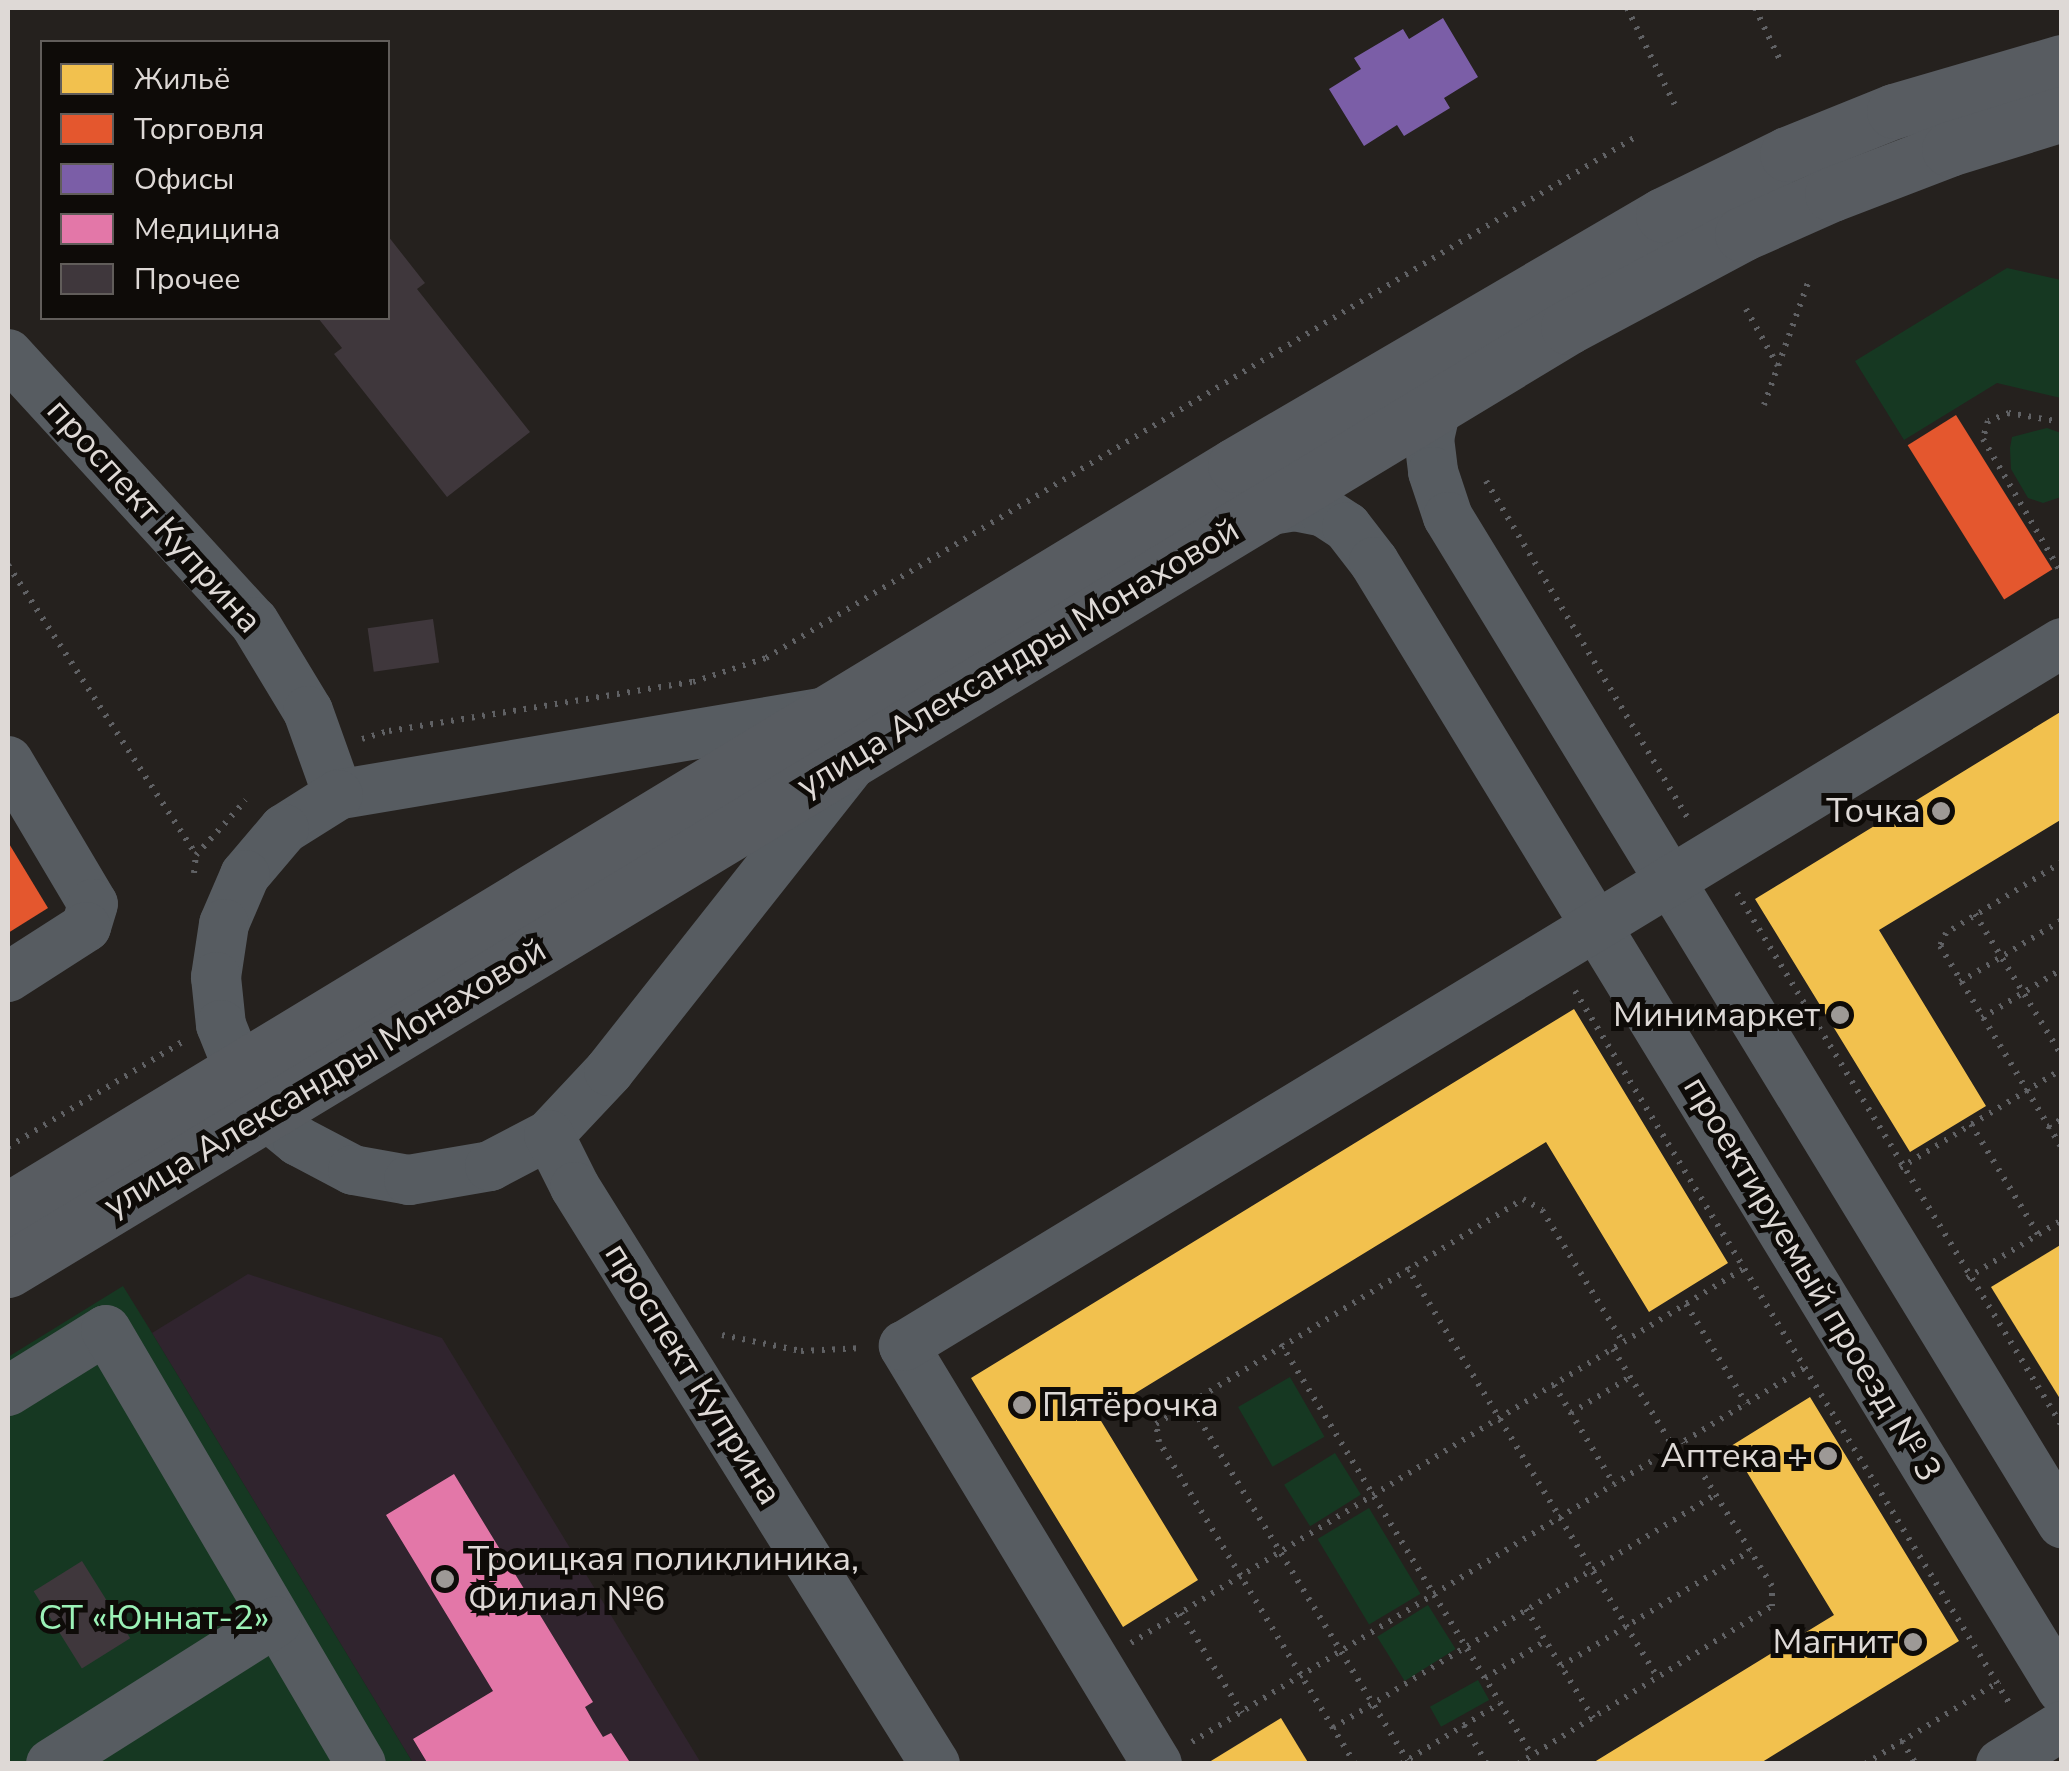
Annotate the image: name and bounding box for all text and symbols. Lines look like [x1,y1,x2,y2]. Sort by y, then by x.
legend [40,40,390,320]
text: Жильё [134,59,230,100]
text: Торговля [134,109,264,150]
text: Офисы [134,159,234,200]
text: Медицина [134,209,280,250]
text: Прочее [134,259,241,300]
street label: проспект Куприна [38,390,270,642]
street label: улица Александры Монаховой [789,509,1247,807]
place label: Точка [1826,790,1921,832]
marker: Точка [1930,800,1952,822]
street label: улица Александры Монаховой [96,929,554,1227]
place label: Минимаркет [1613,994,1820,1036]
marker: Минимаркет [1829,1004,1851,1026]
street label: проектируемый проезд № 3 [1674,1069,1950,1489]
street label: проспект Куприна [595,1235,791,1513]
place label: Пятёрочка [1042,1384,1219,1426]
marker: Пятёрочка [1011,1394,1033,1416]
place label: Аптека + [1660,1435,1808,1477]
marker: Аптека + [1817,1445,1839,1467]
place label: Троицкая поликлиника, Филиал №6 [468,1538,859,1620]
marker: Троицкая поликлиника, Филиал №6 [432,1566,458,1592]
park label: СТ «Юннат-2» [39,1597,269,1639]
place label: Магнит [1772,1621,1893,1663]
marker: Магнит [1902,1631,1924,1653]

